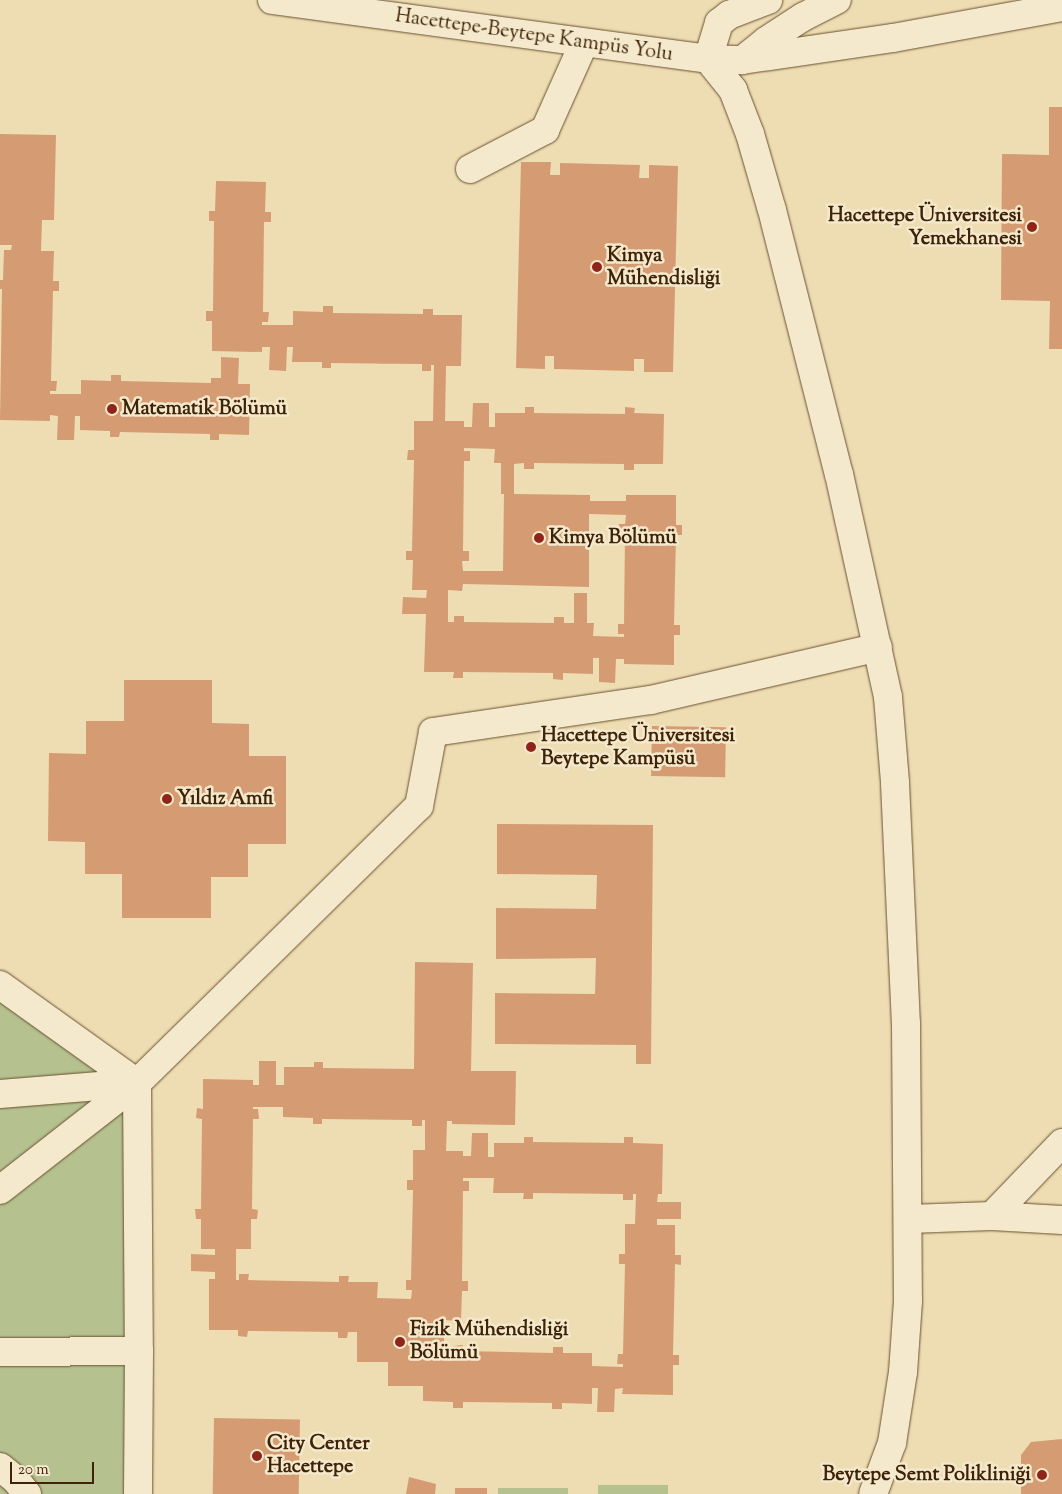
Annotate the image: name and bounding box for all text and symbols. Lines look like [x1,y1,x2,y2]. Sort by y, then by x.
street label: Hacettepe-Beytepe Kampüs Yolu [394,5,674,67]
place label: Hacettepe Üniversitesi Yemekhanesi [828,204,1022,251]
marker: Hacettepe Üniversitesi Yemekhanesi [1026,221,1038,233]
place label: Kimya Mühendisliği [607,244,721,291]
marker: Kimya Mühendisliği [591,261,603,273]
place label: Matematik Bölümü [122,397,287,421]
marker: Matematik Bölümü [106,403,118,415]
place label: Kimya Bölümü [549,526,677,550]
marker: Kimya Bölümü [533,532,545,544]
place label: Hacettepe Üniversitesi Beytepe Kampüsü [541,724,735,771]
marker: Hacettepe Üniversitesi Beytepe Kampüsü [525,741,537,753]
place label: Yıldız Amfi [177,787,273,811]
marker: Yıldız Amfi [161,793,173,805]
place label: Fizik Mühendisliği Bölümü [410,1318,568,1365]
marker: Fizik Mühendisliği Bölümü [394,1336,406,1348]
place label: City Center Hacettepe [267,1432,370,1479]
marker: City Center Hacettepe [251,1450,263,1462]
scale bar [12,1452,96,1484]
text: 20 m [18,1460,49,1481]
place label: Beytepe Semt Polikliniği [823,1463,1031,1487]
marker: Beytepe Semt Polikliniği [1035,1468,1049,1482]

